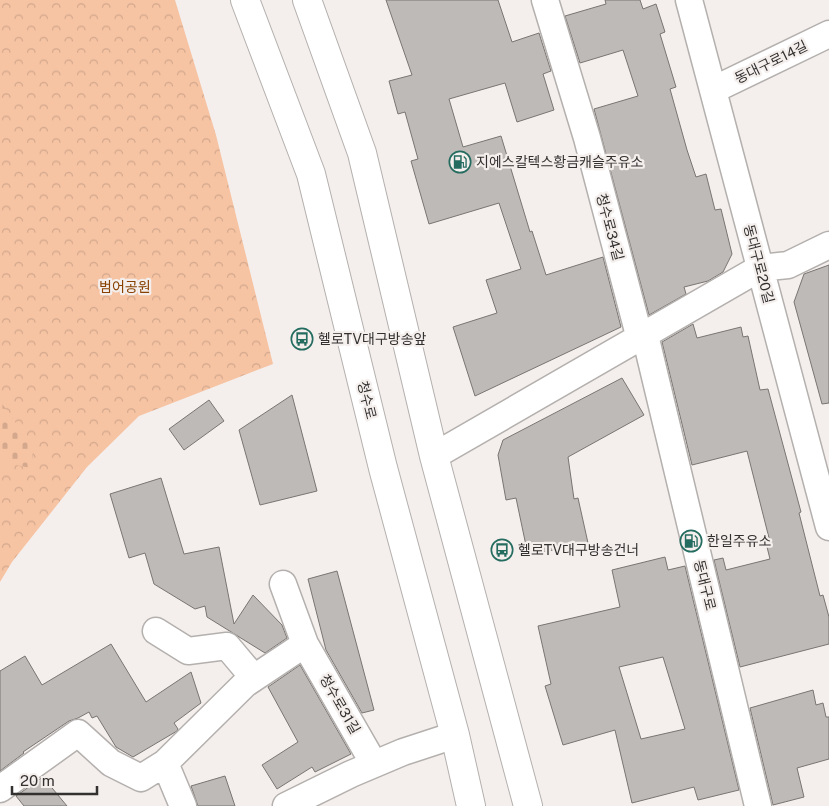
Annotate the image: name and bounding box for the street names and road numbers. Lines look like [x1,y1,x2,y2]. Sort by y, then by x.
street label: 동대구로14길 [732,38,810,86]
street label: 청수로34길 [593,192,627,262]
street label: 동대구로20길 [741,223,777,305]
street label: 청수로 [355,379,379,421]
street label: 동대구로 [691,558,719,612]
street label: 청수로31길 [317,671,363,737]

